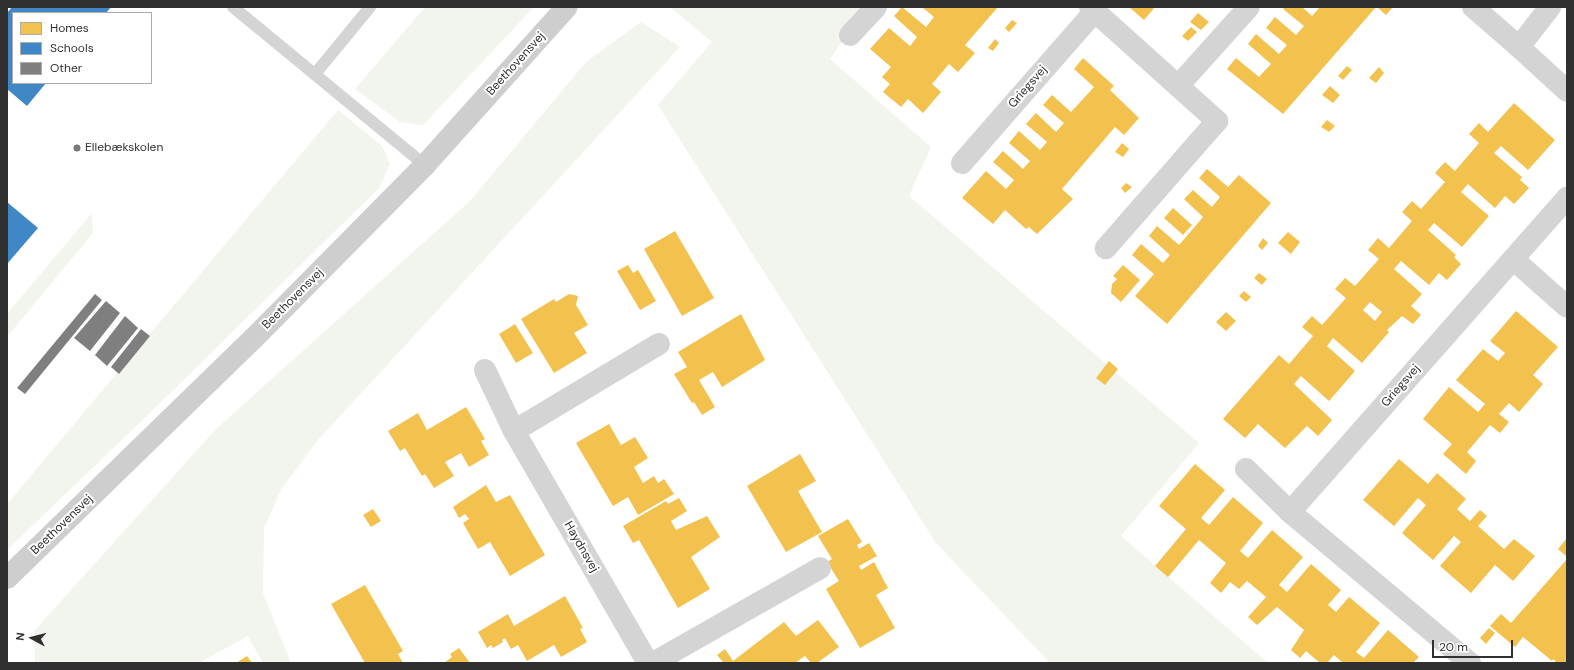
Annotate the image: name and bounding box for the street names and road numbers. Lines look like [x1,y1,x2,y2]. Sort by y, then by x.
street label: Beethovensvej [484,29,548,99]
street label: Griegsvej [1006,63,1050,111]
street label: Beethovensvej [260,266,326,332]
street label: Griegsvej [1379,362,1423,410]
street label: Beethovensvej [28,492,96,558]
street label: Haydnsvej [561,519,601,575]

